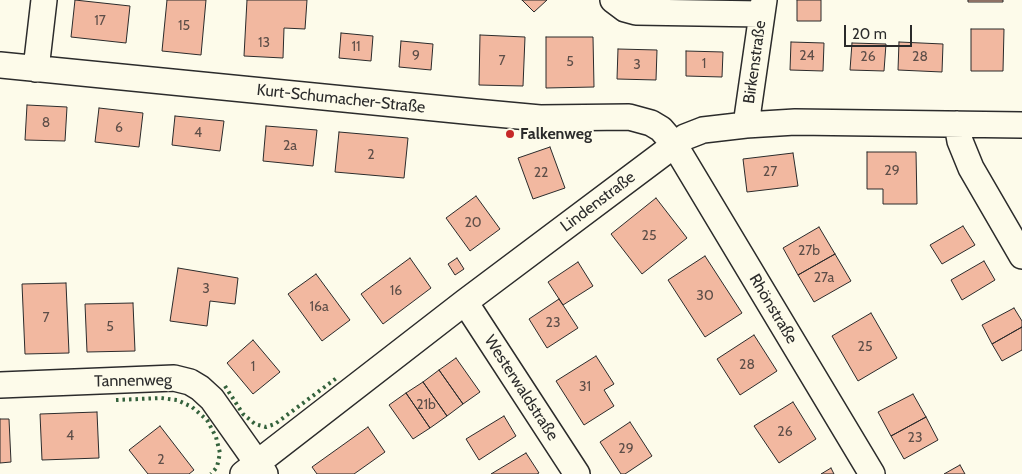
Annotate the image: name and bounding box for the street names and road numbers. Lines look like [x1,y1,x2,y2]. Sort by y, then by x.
street label: Birkenstraße [740,19,770,105]
street label: Kurt-Schumacher-Straße [256,81,426,117]
street label: Lindenstraße [557,168,639,236]
street label: Rhönstraße [745,271,801,347]
street label: Westerwaldstraße [480,332,562,444]
street label: Tannenweg [94,371,172,391]

